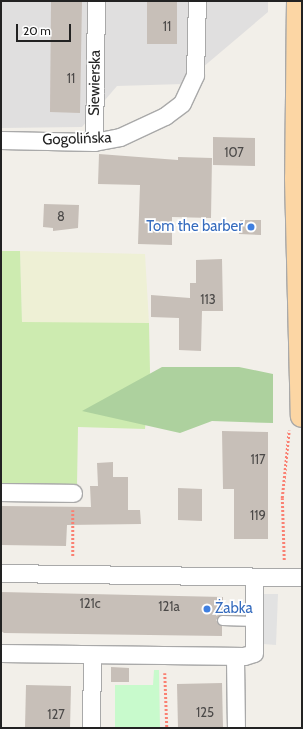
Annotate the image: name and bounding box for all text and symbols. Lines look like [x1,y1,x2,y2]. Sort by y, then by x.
scale bar [18,16,73,42]
house number: 11 [163,18,171,34]
text: 20 m [23,23,51,38]
street label: Siewierska [85,50,105,116]
house number: 11 [67,70,75,86]
street label: Gogolińska [42,129,112,149]
house number: 107 [224,144,244,160]
house number: 8 [57,208,65,224]
place label: Tom the barber [146,218,243,236]
marker: Tom the barber [246,222,256,232]
house number: 113 [200,291,216,307]
house number: 117 [250,451,266,467]
house number: 119 [250,507,266,523]
house number: 121c [79,595,101,611]
house number: 121a [158,598,180,614]
place label: Żabka [215,600,253,618]
marker: Żabka [202,604,212,614]
house number: 125 [196,704,214,720]
house number: 127 [47,706,65,722]

